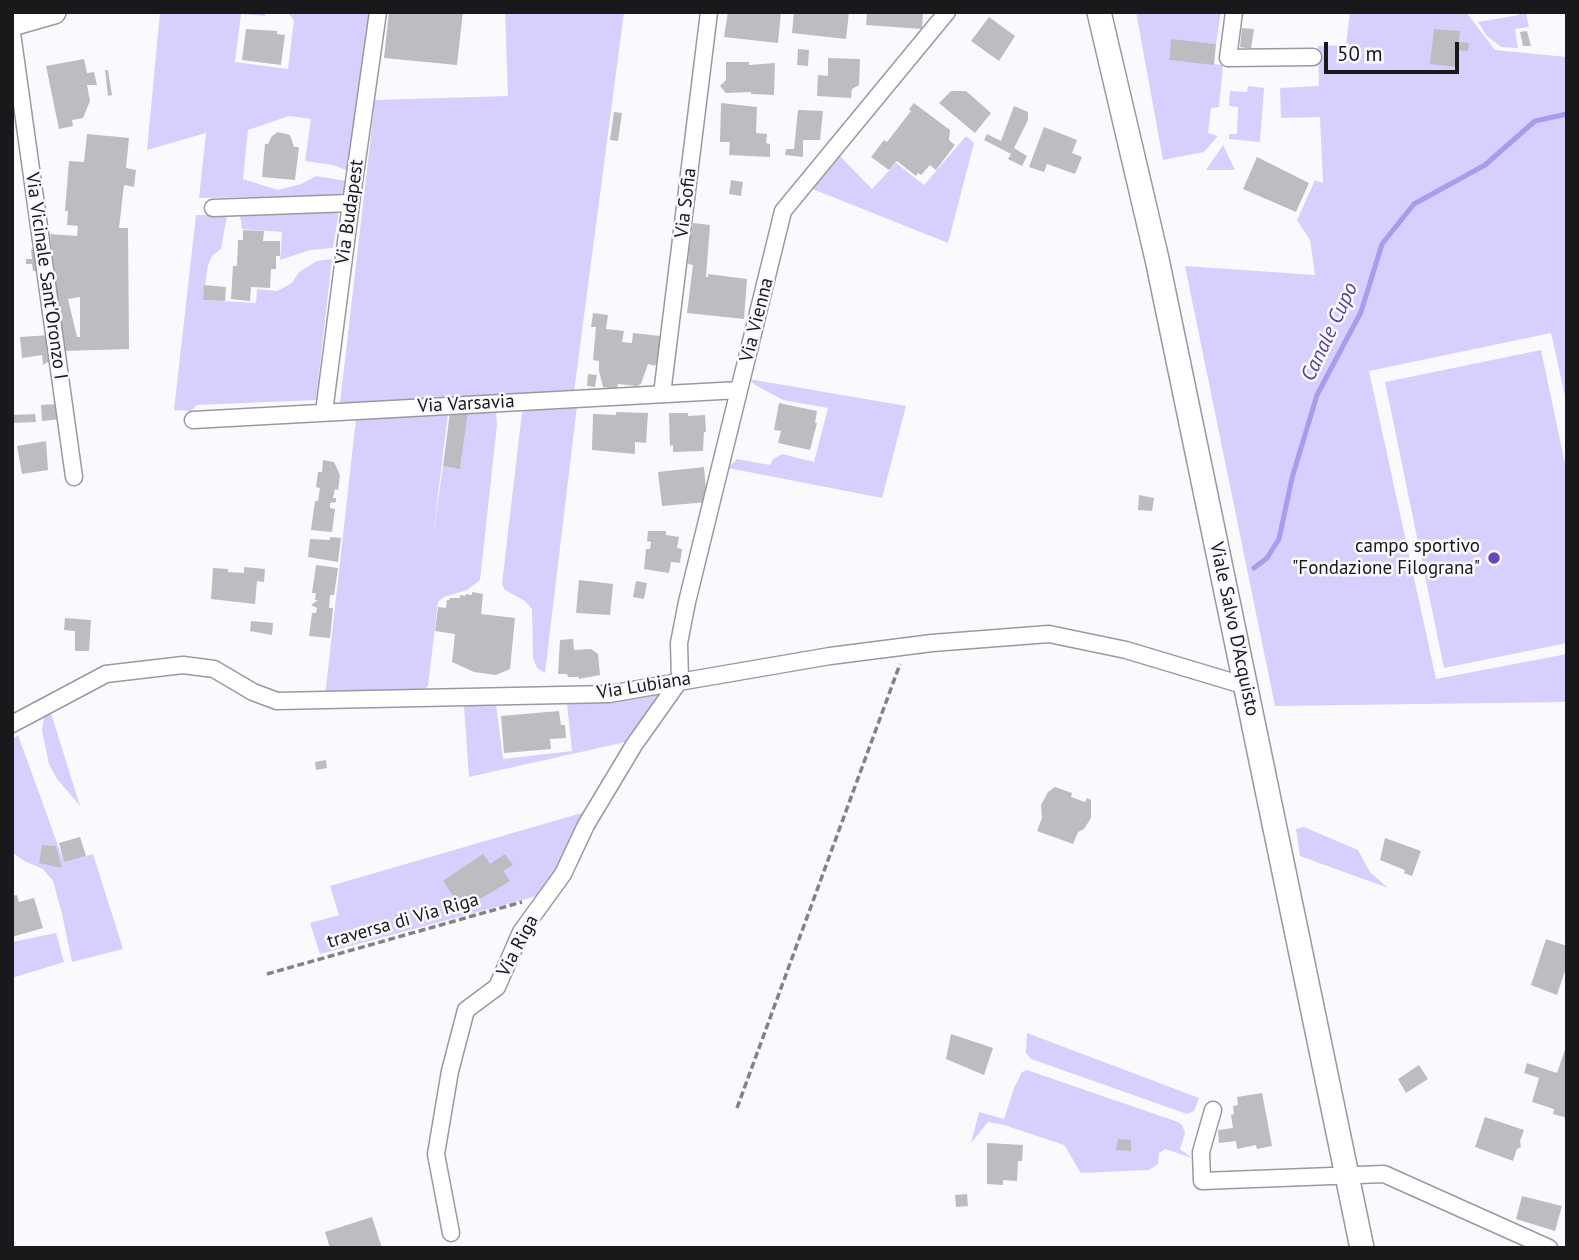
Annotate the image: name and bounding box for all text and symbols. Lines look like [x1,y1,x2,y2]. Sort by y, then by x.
scale bar [1327,28,1462,72]
text: 50 m [1337,40,1383,67]
street label: Via Budapest [331,158,369,266]
street label: Via Sofia [670,167,702,239]
street label: Via Vicinale Sant'Oronzo I [20,171,72,381]
street label: Via Vienna [736,275,778,365]
water label: Canale Cupo [1296,279,1364,385]
street label: Via Varsavia [417,390,515,418]
place label: campo sportivo "Fondazione Filograna" [1292,536,1480,580]
street label: Viale Salvo D'Acquisto [1204,540,1264,718]
marker: campo sportivo "Fondazione Filograna" [1486,550,1502,566]
street label: Via Lubiana [595,667,693,705]
street label: traversa di Via Riga [325,888,481,954]
street label: Via Riga [492,911,544,981]

